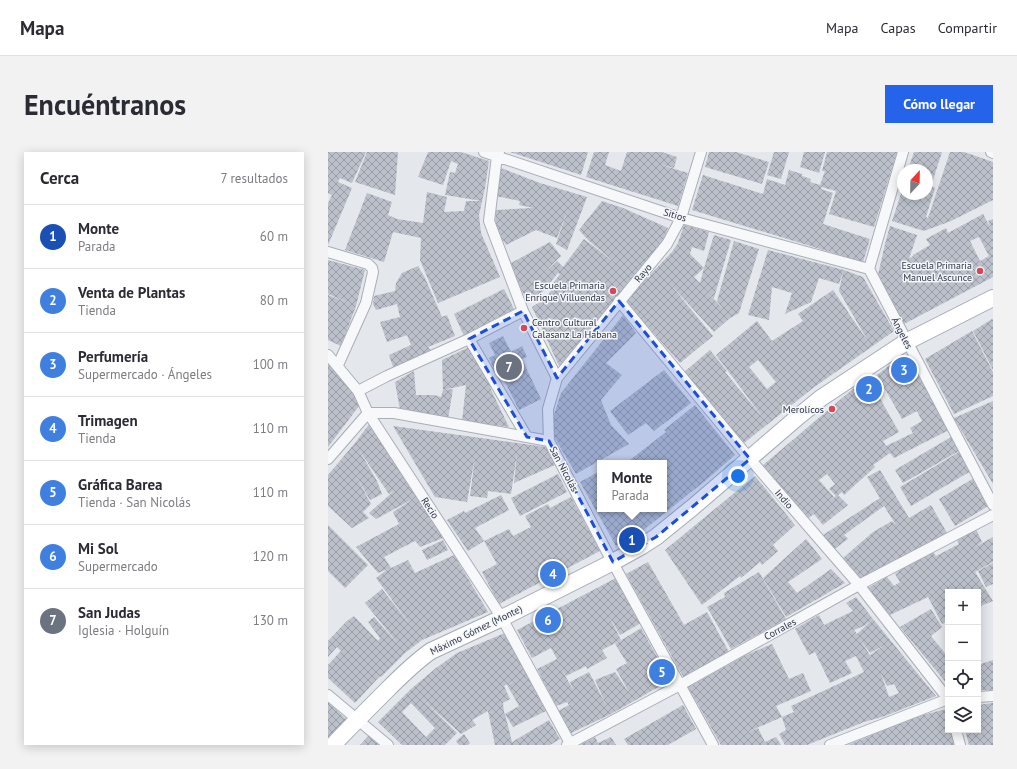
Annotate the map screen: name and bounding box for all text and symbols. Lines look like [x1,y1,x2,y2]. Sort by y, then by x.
text: Mapa [20,16,64,40]
text: Mapa [826,19,859,37]
text: Capas [881,19,916,37]
text: Compartir [938,19,997,37]
button: Cómo llegar [885,85,993,123]
text: Encuéntranos [24,86,186,123]
north arrow [897,164,933,200]
text: Cerca [40,167,79,189]
text: 7 resultados [221,170,288,187]
street label: Sitios [662,205,688,225]
text: Monte [78,219,119,238]
text: 1 [49,228,57,245]
text: 60 m [260,228,288,245]
text: Parada [78,238,116,255]
place label: Escuela Primaria Manuel Ascunce [901,259,972,284]
street label: Rayo [631,261,655,285]
marker: Escuela Primaria Manuel Ascunce [975,266,985,276]
place label: Escuela Primaria Enrique Villuendas [525,279,605,304]
text: Venta de Plantas [78,283,185,302]
marker: Escuela Primaria Enrique Villuendas [608,286,618,296]
text: 2 [49,292,57,309]
text: 80 m [260,292,288,309]
text: Tienda [78,302,116,319]
street label: Ángeles [888,315,916,351]
place label: Centro Cultural Calasanz La Habana [532,316,617,341]
marker: Centro Cultural Calasanz La Habana [519,323,529,333]
text: Perfumería [78,347,148,366]
pin: 7 [496,352,522,382]
pin: 3 [891,355,917,385]
text: 3 [49,356,57,373]
text: 100 m [253,356,288,373]
text: Supermercado · Ángeles [78,366,212,383]
pin: 2 [856,374,882,404]
place label: Merolícos [783,403,824,416]
marker: Merolícos [827,404,837,414]
text: Trimagen [78,411,138,430]
text: 4 [49,420,57,437]
text: 110 m [253,420,288,437]
text: Tienda [78,430,116,447]
street label: San Nicolás [547,444,581,494]
popup [597,460,667,512]
your location [728,466,748,486]
text: Monte [611,468,653,487]
text: Gráfica Barea [78,475,163,494]
text: 5 [49,484,57,501]
text: 110 m [253,484,288,501]
text: Parada [611,487,649,504]
street label: Indio [772,487,796,511]
text: Tienda · San Nicolás [78,494,191,511]
street label: Recio [418,495,442,521]
pin: 1 [619,525,645,555]
text: Mi Sol [78,539,118,558]
text: 6 [49,548,57,565]
text: 120 m [253,548,288,565]
text: Supermercado [78,558,158,575]
pin: 4 [540,559,566,589]
map controls [945,589,981,733]
button: + [945,589,981,625]
street label: Máximo Gómez (Monte) [428,602,524,658]
text: San Judas [78,603,140,622]
pin: 6 [535,605,561,635]
text: 7 [49,612,57,629]
text: 130 m [253,612,288,629]
street label: Corrales [762,615,798,643]
text: Iglesia · Holguín [78,622,169,639]
button: − [945,625,981,661]
pin: 5 [649,657,675,687]
button: locate [945,661,981,697]
button: layers [945,697,981,733]

